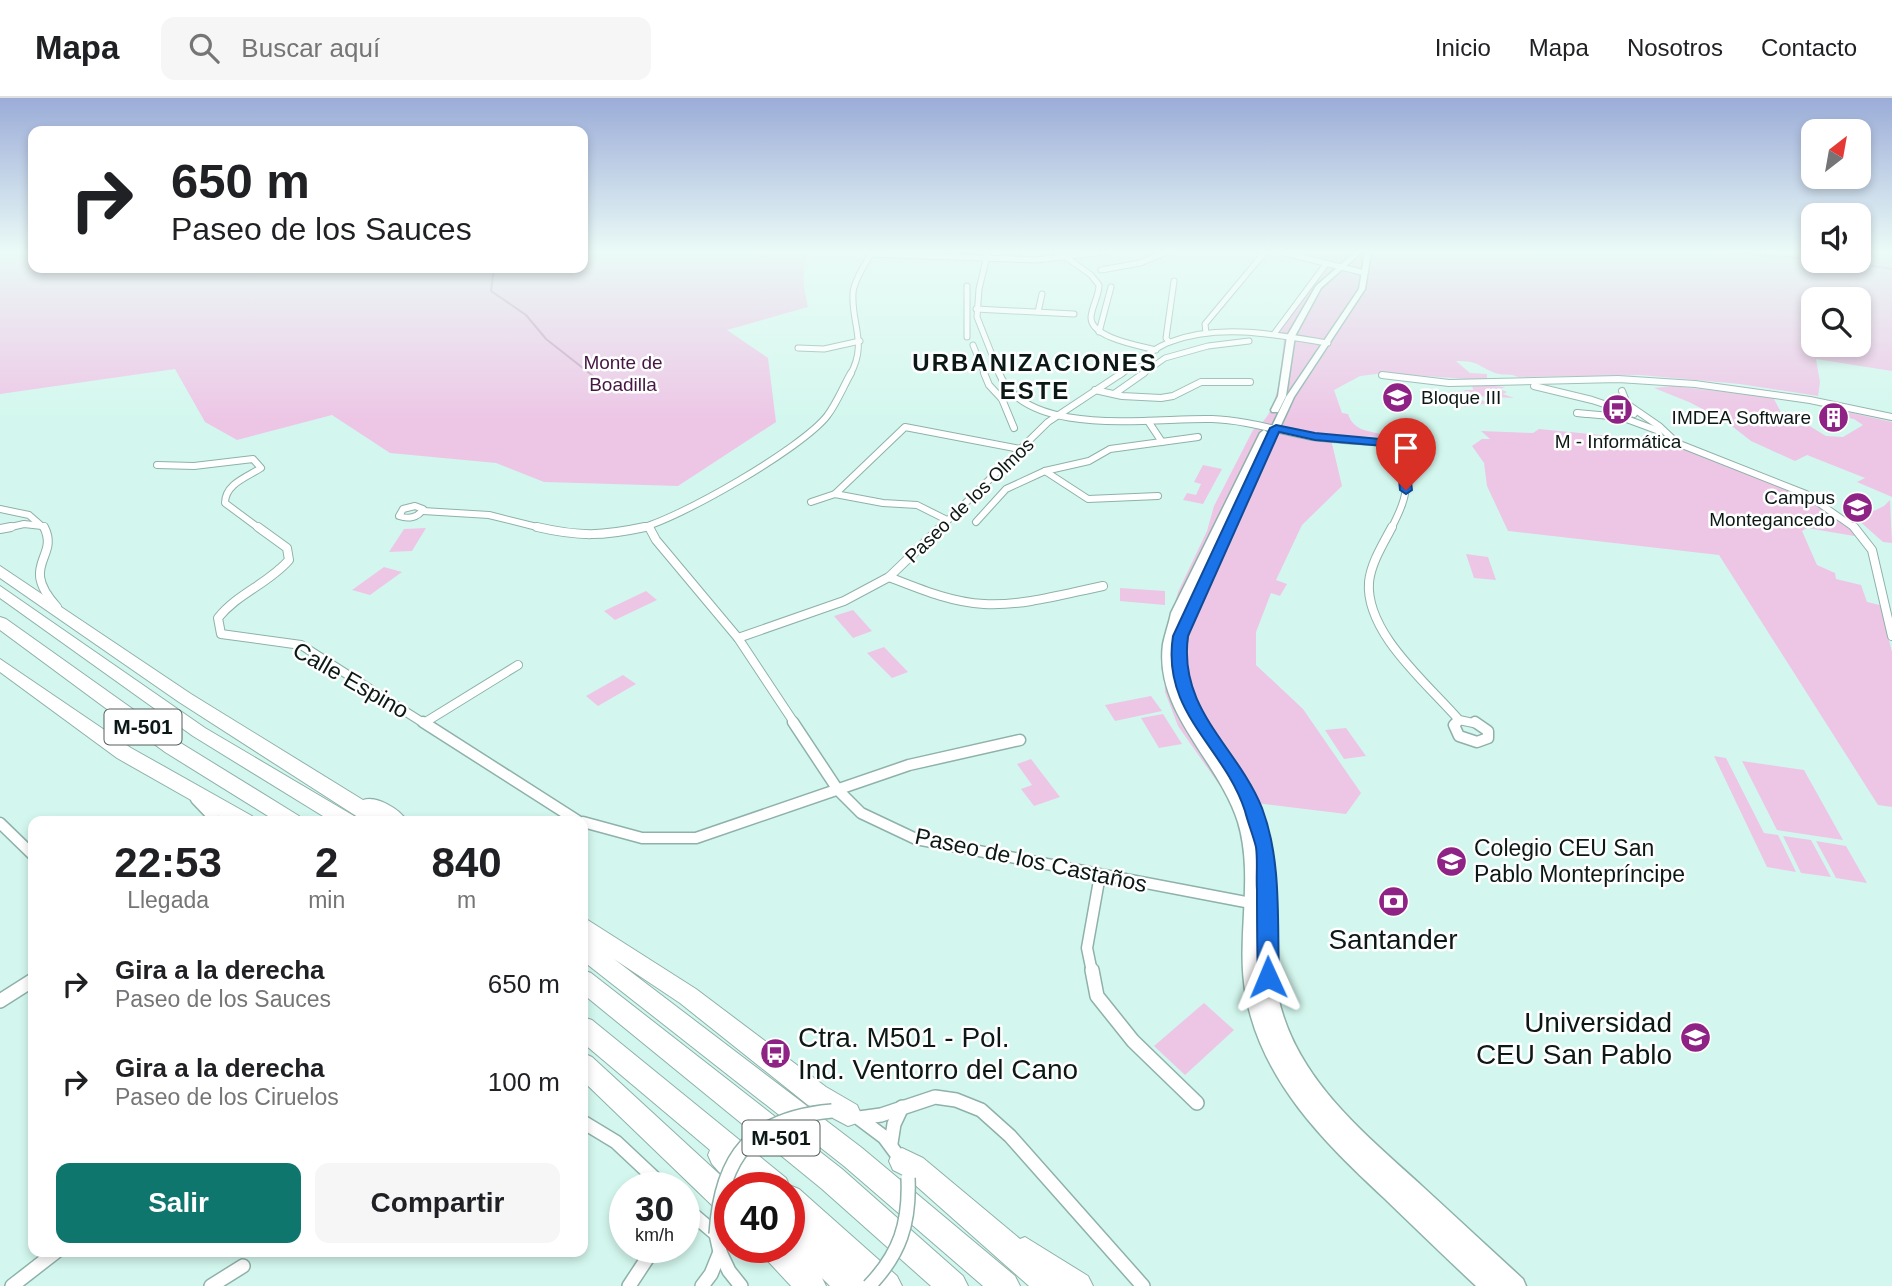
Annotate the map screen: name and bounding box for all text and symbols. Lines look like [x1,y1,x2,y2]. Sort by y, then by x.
search box [161,17,651,80]
text: Mapa [35,29,119,66]
icon: search [185,29,223,67]
text: Buscar aquí [241,33,380,63]
text: Inicio [1435,34,1491,61]
text: Mapa [1529,34,1589,61]
text: Nosotros [1627,34,1723,61]
text: Contacto [1761,34,1857,61]
north arrow [1801,119,1871,189]
map controls [1801,119,1871,357]
icon: right [56,154,147,245]
text: 650 m [171,154,310,208]
button: sound [1801,203,1871,273]
text: Paseo de los Sauces [171,211,472,247]
button: search [1801,287,1871,357]
district label: URBANIZACIONES ESTE [912,349,1158,404]
park label: Monte de Boadilla [583,352,663,395]
school or university icon: Bloque III [1381,380,1415,414]
place label: Bloque III [1421,387,1501,408]
bus stop icon: M - Informática [1601,393,1635,427]
building icon: IMDEA Software [1817,400,1851,434]
place label: IMDEA Software [1672,407,1811,428]
pin [1376,418,1436,490]
icon: arrive [1387,429,1425,467]
place label: M - Informática [1555,431,1682,452]
street label: Paseo de los Olmos [901,434,1038,567]
place label: Campus Montegancedo [1709,487,1835,530]
school or university icon: Campus Montegancedo [1841,491,1875,525]
street label: Calle Espino [289,636,413,724]
road number: M-501 [104,710,182,744]
street label: Paseo de los Castaños [913,823,1149,897]
place label: Colegio CEU San Pablo Montepríncipe [1474,835,1685,887]
text: 22:53 [114,839,222,886]
text: 2 [315,839,338,886]
text: 840 [432,839,502,886]
school or university icon: Colegio CEU San Pablo Montepríncipe [1434,844,1468,878]
bank icon: Santander [1376,885,1410,919]
text: Llegada [127,887,209,913]
text: min [308,887,345,913]
text: m [457,887,476,913]
place label: Santander [1328,924,1458,955]
position arrow [1231,940,1305,1014]
text: Gira a la derecha [115,955,325,985]
icon: right [56,965,94,1003]
text: 650 m [488,969,560,999]
text: Paseo de los Sauces [115,986,331,1012]
place label: Universidad CEU San Pablo [1476,1007,1672,1070]
school or university icon: Universidad CEU San Pablo [1678,1021,1712,1055]
place label: Ctra. M501 - Pol. Ind. Ventorro del Cano [798,1022,1078,1085]
bus stop icon: Ctra. M501 - Pol. Ind. Ventorro del Cano [758,1036,792,1070]
text: Gira a la derecha [115,1053,325,1083]
icon: right [56,1063,94,1101]
text: 100 m [488,1067,560,1097]
text: Paseo de los Ciruelos [115,1084,339,1110]
road number: M-501 [742,1121,820,1156]
button: Salir [56,1163,301,1243]
button: Compartir [315,1163,560,1243]
speed limit sign: 40 [714,1172,805,1263]
text: 30 [635,1189,674,1228]
text: km/h [635,1225,674,1245]

